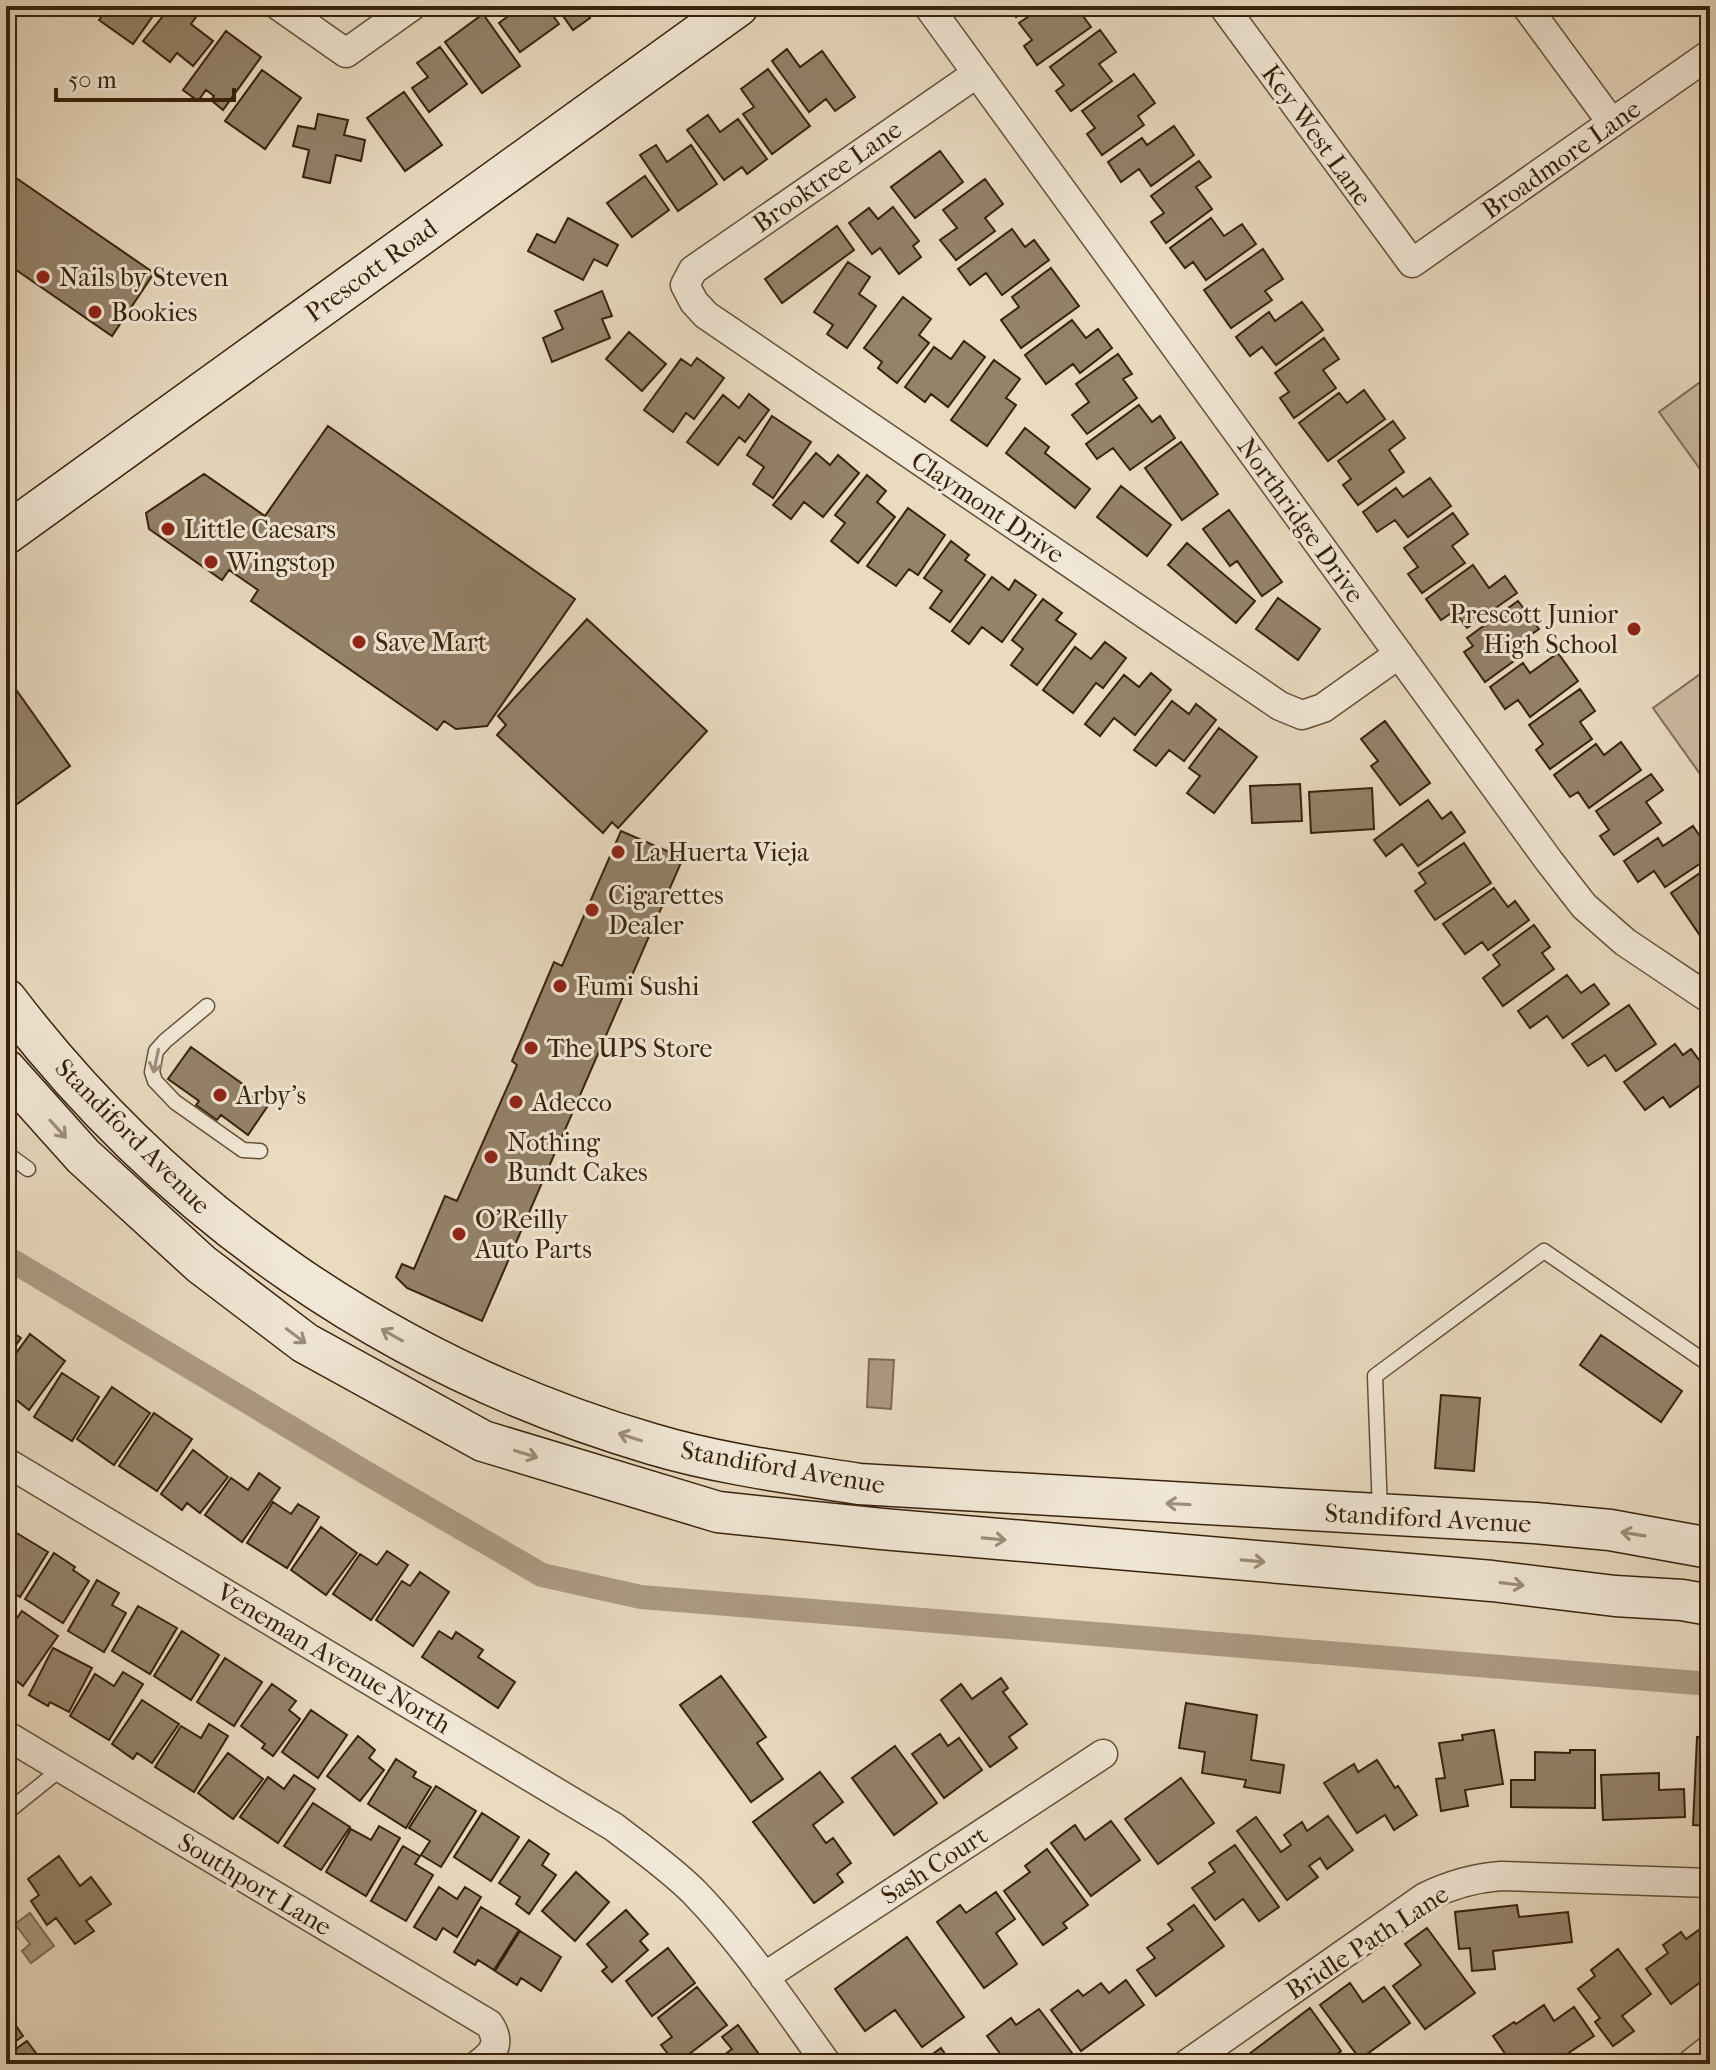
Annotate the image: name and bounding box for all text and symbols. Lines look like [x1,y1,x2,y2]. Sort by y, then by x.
scale bar [56,52,234,102]
street label: Key West Lane [1255,59,1378,212]
text: 50 m [68,66,117,94]
street label: Broadmore Lane [1476,93,1647,226]
street label: Brooktree Lane [747,114,908,239]
street label: Prescott Road [299,212,444,329]
place label: Nails by Steven [59,262,228,293]
marker: Nails by Steven [34,268,52,286]
place label: Bookies [111,297,197,328]
marker: Bookies [86,303,104,321]
street label: Northridge Drive [1230,432,1371,609]
street label: Claymont Drive [905,445,1070,570]
place label: Little Caesars [184,514,336,545]
marker: Little Caesars [159,520,177,538]
place label: Wingstop [226,547,335,578]
marker: Wingstop [202,553,220,571]
place label: Prescott Junior High School [1450,599,1618,660]
marker: Prescott Junior High School [1625,620,1643,638]
place label: Save Mart [375,627,488,658]
marker: Save Mart [350,633,368,651]
place label: La Huerta Vieja [634,837,810,868]
marker: La Huerta Vieja [609,843,627,861]
place label: Cigarettes Dealer [608,880,724,941]
marker: Cigarettes Dealer [583,901,601,919]
place label: Fumi Sushi [576,971,700,1002]
marker: Fumi Sushi [551,977,569,995]
place label: The UPS Store [547,1033,712,1064]
marker: The UPS Store [522,1039,540,1057]
one-way arrow [148,1048,163,1073]
street label: Standiford Avenue [48,1052,217,1221]
place label: Arby's [235,1080,306,1111]
marker: Arby's [211,1086,229,1104]
place label: Adecco [531,1087,612,1118]
marker: Adecco [507,1093,525,1111]
one-way arrow [48,1118,66,1138]
place label: Nothing Bundt Cakes [507,1127,648,1188]
marker: Nothing Bundt Cakes [482,1148,500,1166]
place label: O'Reilly Auto Parts [474,1204,592,1265]
marker: O'Reilly Auto Parts [450,1225,468,1243]
one-way arrow [284,1327,306,1344]
one-way arrow [380,1327,404,1342]
one-way arrow [618,1429,643,1443]
street label: Standiford Avenue [678,1434,888,1501]
one-way arrow [513,1448,538,1462]
one-way arrow [1165,1496,1192,1511]
street label: Standiford Avenue [1324,1498,1532,1539]
one-way arrow [1621,1526,1646,1541]
one-way arrow [980,1532,1007,1547]
one-way arrow [1239,1554,1266,1569]
street label: Veneman Avenue North [210,1576,457,1741]
one-way arrow [1498,1576,1525,1591]
street label: Sash Court [875,1819,994,1911]
street label: Southport Lane [172,1826,337,1943]
street label: Bridle Path Lane [1280,1878,1454,2006]

